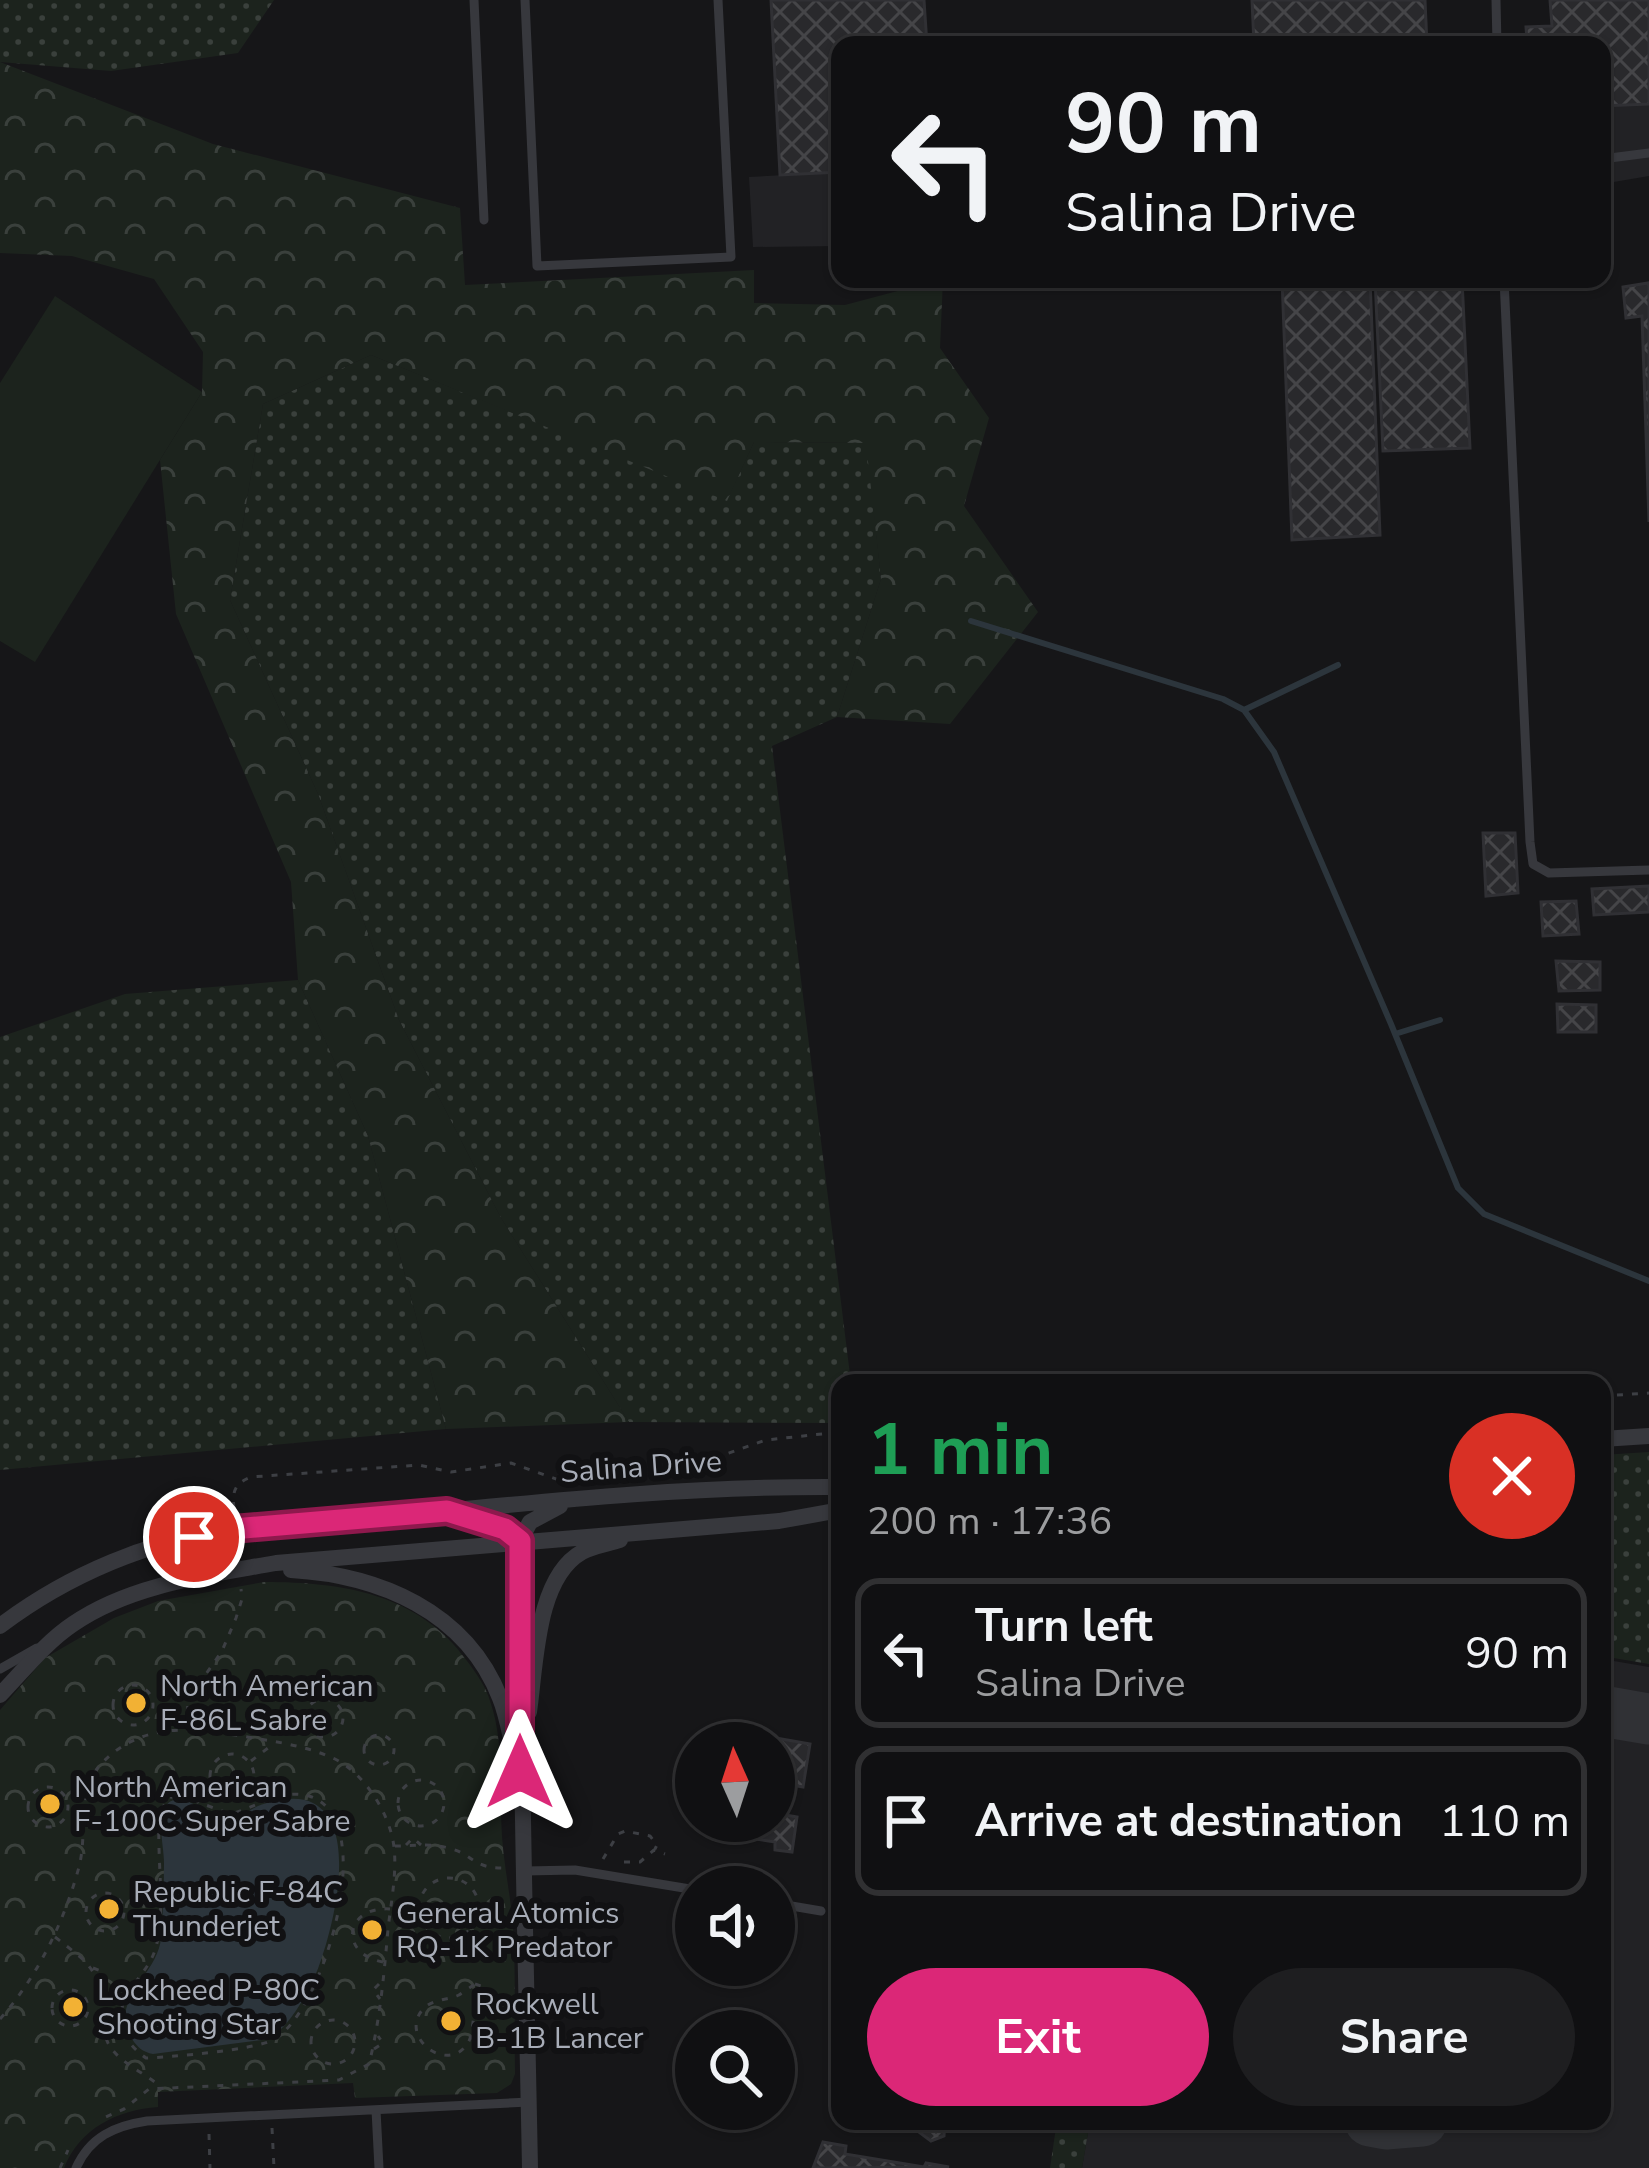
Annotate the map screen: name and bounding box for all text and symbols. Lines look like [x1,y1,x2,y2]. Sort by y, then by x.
text: 90 m [1065,67,1262,182]
icon: left [867,84,1023,240]
text: Salina Drive [1065,176,1357,250]
text: 1 min [867,1401,1053,1499]
button: close [1449,1413,1575,1539]
street label: Salina Drive [559,1441,723,1493]
pin [143,1486,245,1588]
text: 200 m · 17:36 [867,1495,1112,1548]
icon: arrive [161,1504,227,1570]
text: Turn left [975,1596,1153,1657]
icon: left [873,1620,939,1686]
text: 90 m [1465,1623,1569,1684]
text: Salina Drive [975,1657,1186,1710]
place label: North American F-86L Sabre [160,1666,374,1741]
marker: North American F-86L Sabre [123,1690,149,1716]
position arrow [457,1709,583,1835]
north arrow [675,1722,795,1842]
map controls [675,1722,795,2130]
place label: North American F-100C Super Sabre [74,1767,350,1842]
icon: arrive [873,1788,939,1854]
marker: North American F-100C Super Sabre [37,1791,63,1817]
text: Arrive at destination [975,1791,1403,1852]
text: 110 m [1439,1791,1570,1852]
button: sound [675,1866,795,1986]
place label: Republic F-84C Thunderjet [133,1872,343,1947]
place label: General Atomics RQ-1K Predator [396,1893,619,1968]
marker: Republic F-84C Thunderjet [96,1896,122,1922]
marker: General Atomics RQ-1K Predator [359,1917,385,1943]
button: Exit [867,1968,1209,2106]
button: Share [1233,1968,1575,2106]
place label: Lockheed P-80C Shooting Star [97,1970,320,2045]
place label: Rockwell B-1B Lancer [475,1984,644,2059]
marker: Lockheed P-80C Shooting Star [60,1994,86,2020]
marker: Rockwell B-1B Lancer [438,2008,464,2034]
button: search [675,2010,795,2130]

